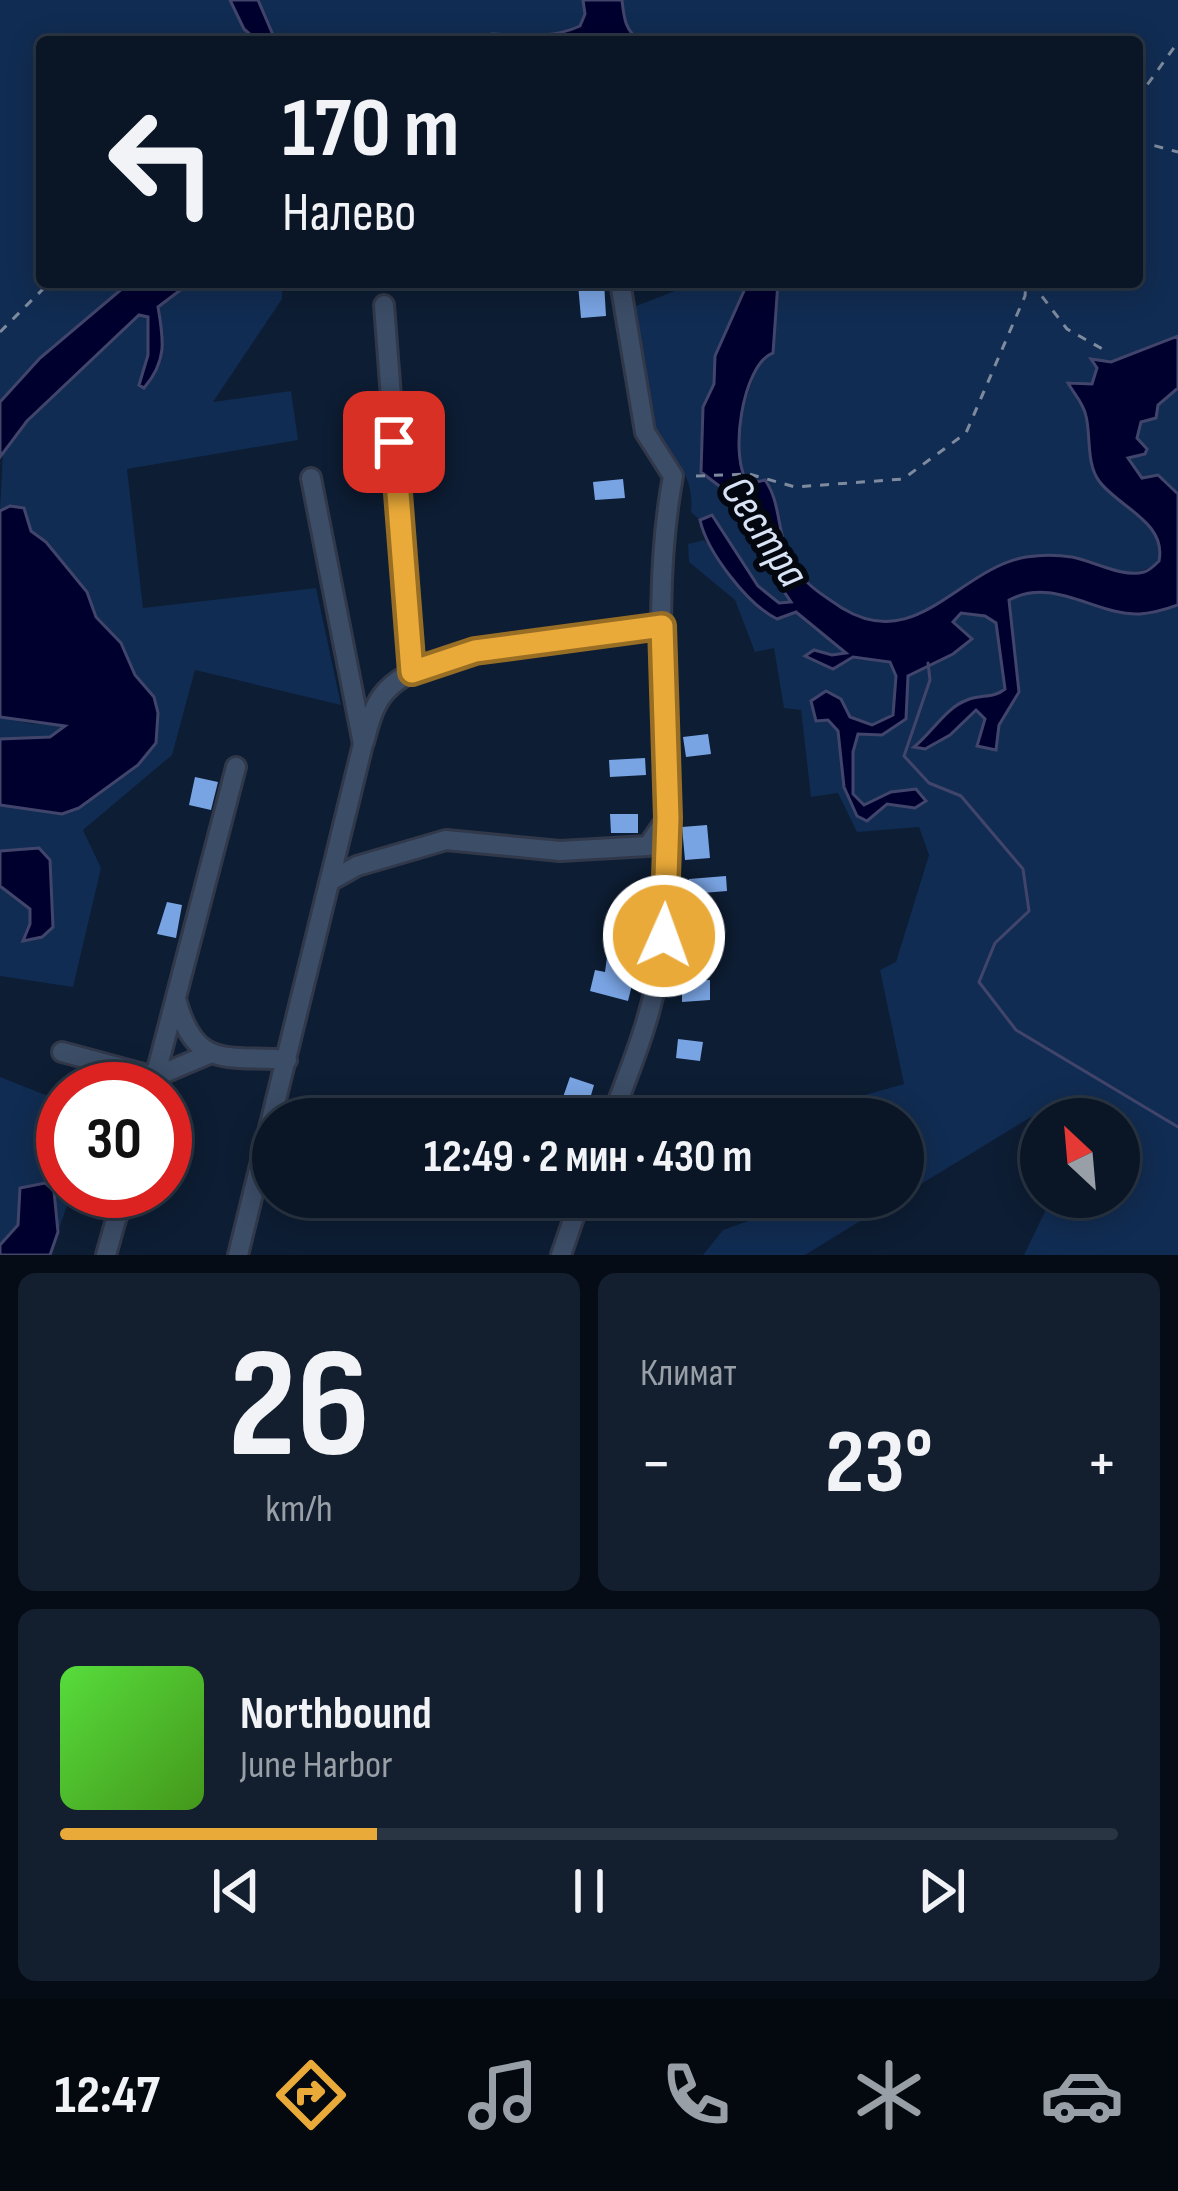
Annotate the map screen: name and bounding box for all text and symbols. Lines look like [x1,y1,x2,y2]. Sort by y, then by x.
text: 170 m [282,79,459,180]
icon: left [84,84,240,240]
text: Налево [282,181,416,246]
pin [343,391,445,493]
icon: arrive [361,409,427,475]
water label: Сестра [708,466,820,598]
position arrow [601,873,727,999]
speed limit sign: 30 [36,1062,192,1218]
north arrow [1020,1098,1140,1218]
map controls [1020,1098,1140,1218]
text: 12:49 · 2 мин · 430 m [424,1130,752,1185]
text: 26 [228,1314,370,1501]
text: Климат [640,1350,737,1397]
text: 23° [825,1410,933,1518]
text: − [640,1425,672,1504]
text: + [1086,1425,1118,1504]
text: km/h [265,1486,333,1533]
text: Northbound [240,1687,432,1742]
text: June Harbor [240,1742,392,1789]
icon: previous [203,1858,269,1924]
icon: pause [556,1858,622,1924]
icon: next [909,1858,975,1924]
icon: directions [269,2053,353,2137]
icon: music [461,2053,545,2137]
icon: phone [654,2053,738,2137]
icon: climate [847,2053,931,2137]
icon: car [1040,2053,1124,2137]
text: 12:47 [54,2063,160,2128]

